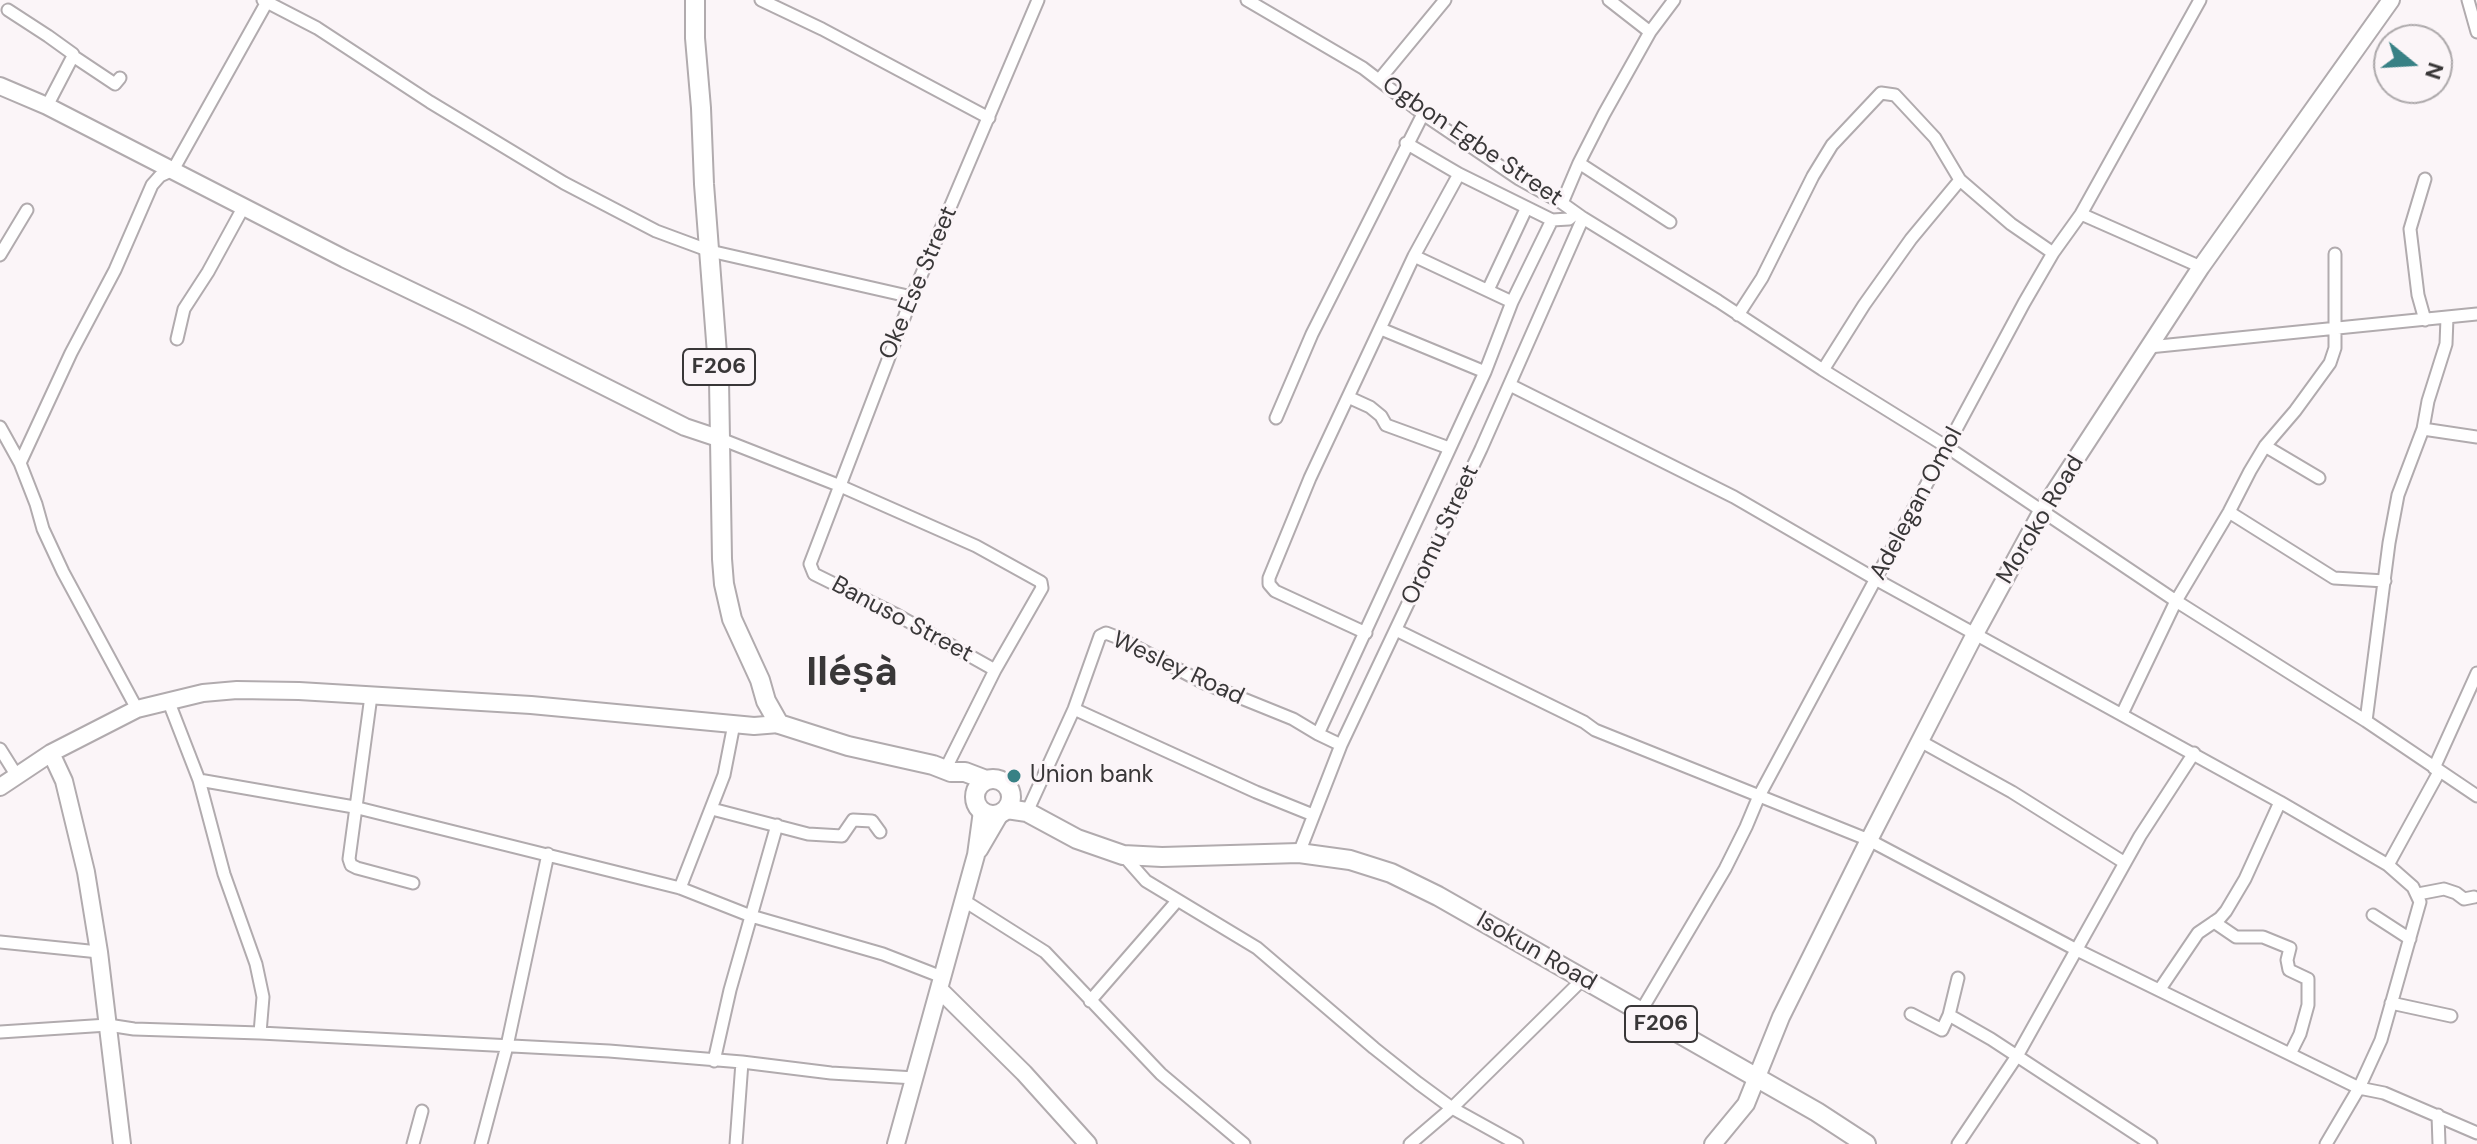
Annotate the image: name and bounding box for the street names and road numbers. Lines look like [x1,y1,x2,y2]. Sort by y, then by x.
street label: Ogbon Egbe Street [1376,71,1568,213]
street label: Oke Ese Street [874,202,964,364]
road number: F206 [683,349,755,385]
street label: Adelegan Omol [1865,423,1969,585]
street label: Moroko Road [1991,451,2091,589]
street label: Oromu Street [1396,461,1486,609]
street label: Banuso Street [826,571,978,669]
street label: Wesley Road [1108,626,1248,712]
street label: Isokun Road [1471,906,1601,998]
road number: F206 [1625,1006,1697,1042]

